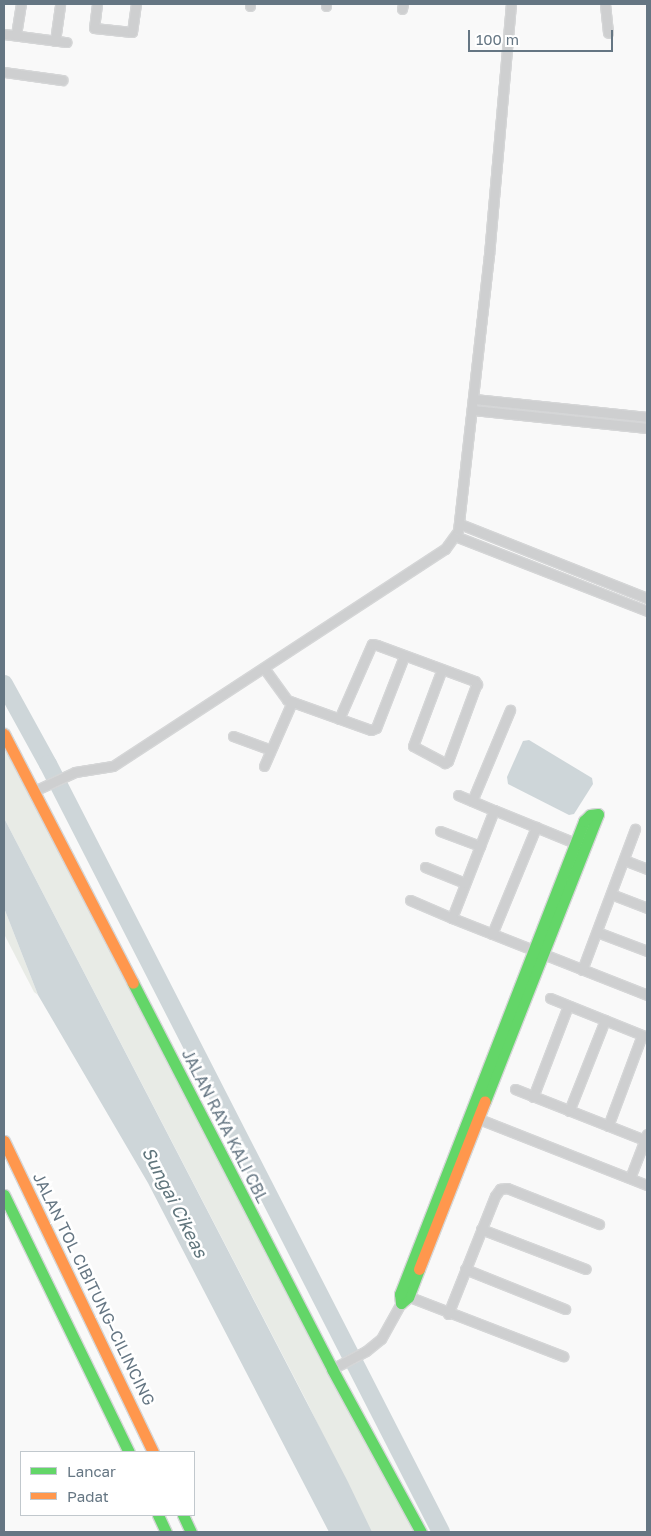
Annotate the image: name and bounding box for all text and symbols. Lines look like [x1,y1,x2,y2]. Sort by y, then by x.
scale bar [471,20,616,52]
text: 100 m [476,30,519,48]
street label: JALAN RAYA KALI CBL [178,1046,272,1206]
water label: Sungai Cikeas [138,1143,212,1261]
street label: JALAN TOL CIBITUNG–CILINCING [29,1169,159,1409]
legend [20,1451,195,1516]
text: Lancar [67,1462,116,1480]
text: Padat [67,1487,109,1505]

